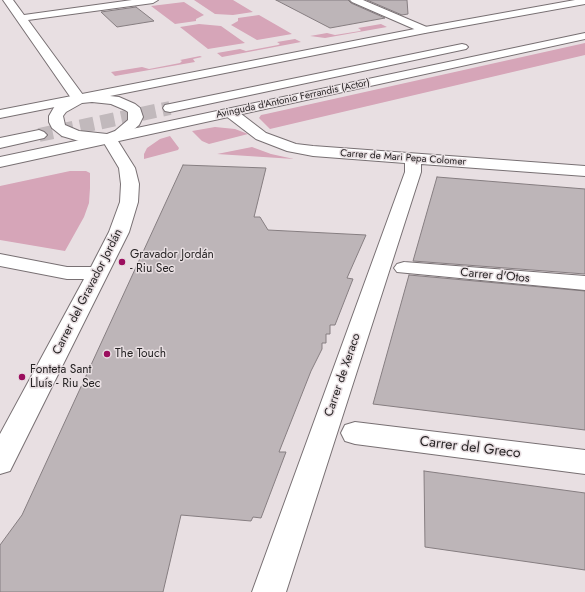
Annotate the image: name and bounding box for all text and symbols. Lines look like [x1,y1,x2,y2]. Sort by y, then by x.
street label: Avinguda d'Antonio Ferrandis (Actor) [215,77,371,121]
street label: Carrer de Mari Pepa Colomer [340,148,466,168]
street label: Carrer del Gravador Jordán [50,227,126,357]
place label: Gravador Jordán - Riu Sec [130,248,214,276]
marker: Gravador Jordán - Riu Sec [117,257,127,267]
street label: Carrer d'Otos [460,266,530,286]
street label: Carrer de Xeraco [322,331,364,419]
place label: The Touch [115,347,166,361]
marker: The Touch [102,349,112,359]
place label: Fonteta Sant Lluís - Riu Sec [30,363,100,391]
marker: Fonteta Sant Lluís - Riu Sec [17,372,27,382]
street label: Carrer del Greco [419,433,521,463]

